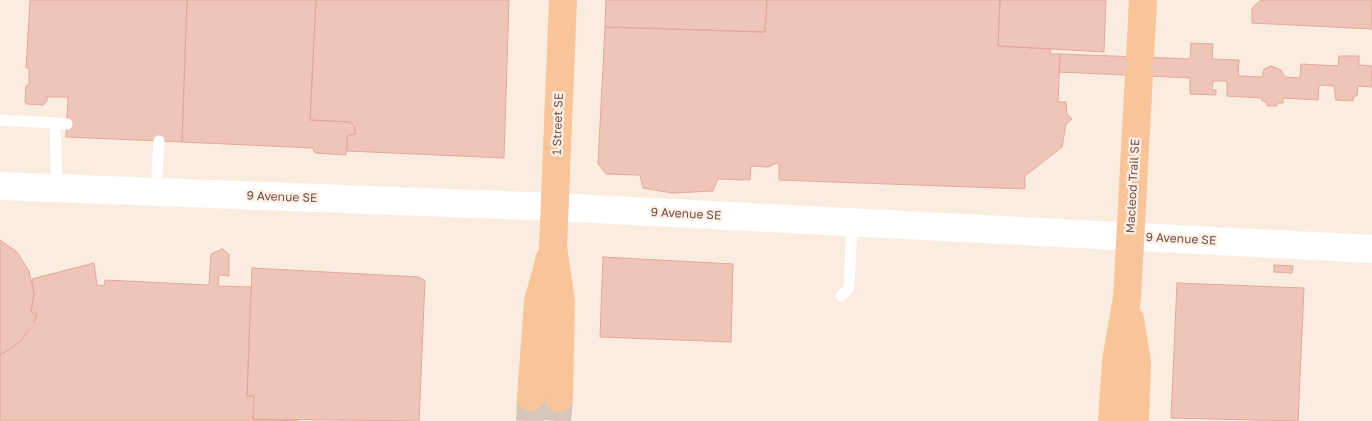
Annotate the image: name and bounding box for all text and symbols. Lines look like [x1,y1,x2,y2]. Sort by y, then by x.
street label: 1 Street SE [550,93,566,155]
street label: Macleod Trail SE [1123,138,1143,234]
street label: 9 Avenue SE [246,189,318,205]
street label: 9 Avenue SE [650,205,722,223]
street label: 9 Avenue SE [1145,230,1217,248]

